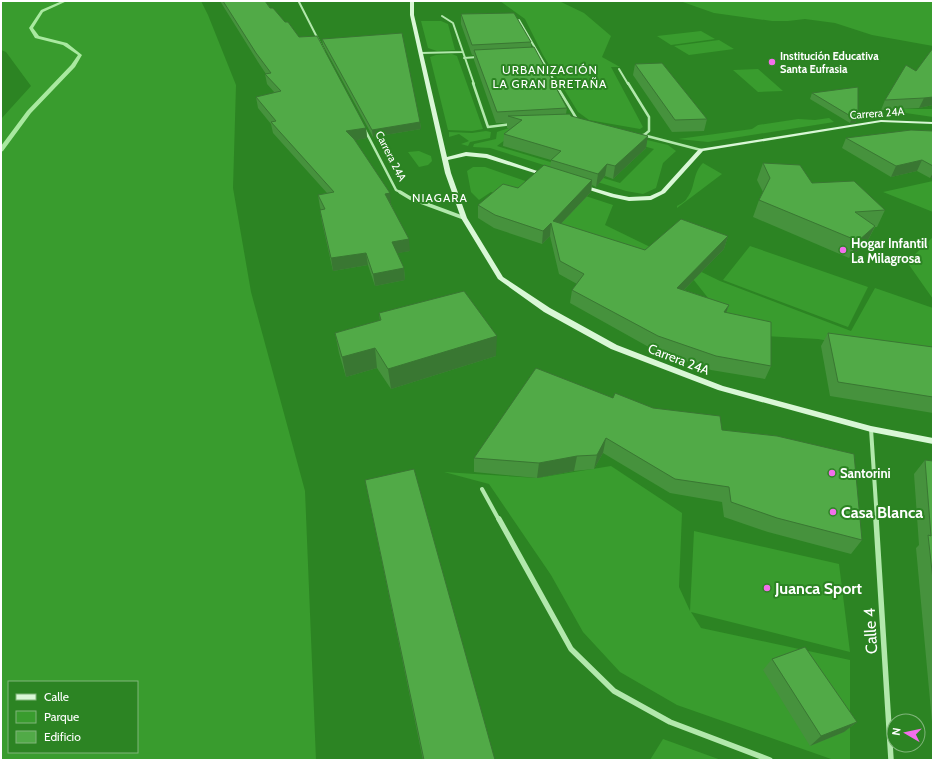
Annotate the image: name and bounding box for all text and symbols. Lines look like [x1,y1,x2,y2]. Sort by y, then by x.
place label: Institución Educativa Santa Eufrasia [780,49,879,76]
marker: Institución Educativa Santa Eufrasia [767,57,777,67]
district label: URBANIZACIÓN LA GRAN BRETAÑA [493,62,607,91]
street label: Carrera 24A [849,104,905,122]
street label: Carrera 24A [372,129,410,184]
district label: NIAGARA [412,190,468,205]
place label: Hogar Infantil La Milagrosa [851,235,928,266]
marker: Hogar Infantil La Milagrosa [838,245,848,255]
street label: Carrera 24A [646,340,712,378]
place label: Santorini [840,465,891,481]
marker: Santorini [827,468,837,478]
place label: Casa Blanca [841,503,923,522]
marker: Casa Blanca [828,507,838,517]
place label: Juanca Sport [774,579,863,598]
marker: Juanca Sport [762,583,772,593]
street label: Calle 4 [860,607,881,654]
legend [8,681,138,753]
text: Calle [44,689,69,704]
text: Parque [44,709,79,724]
north arrow [886,713,926,753]
text: N [889,726,904,736]
text: Edificio [44,729,81,744]

